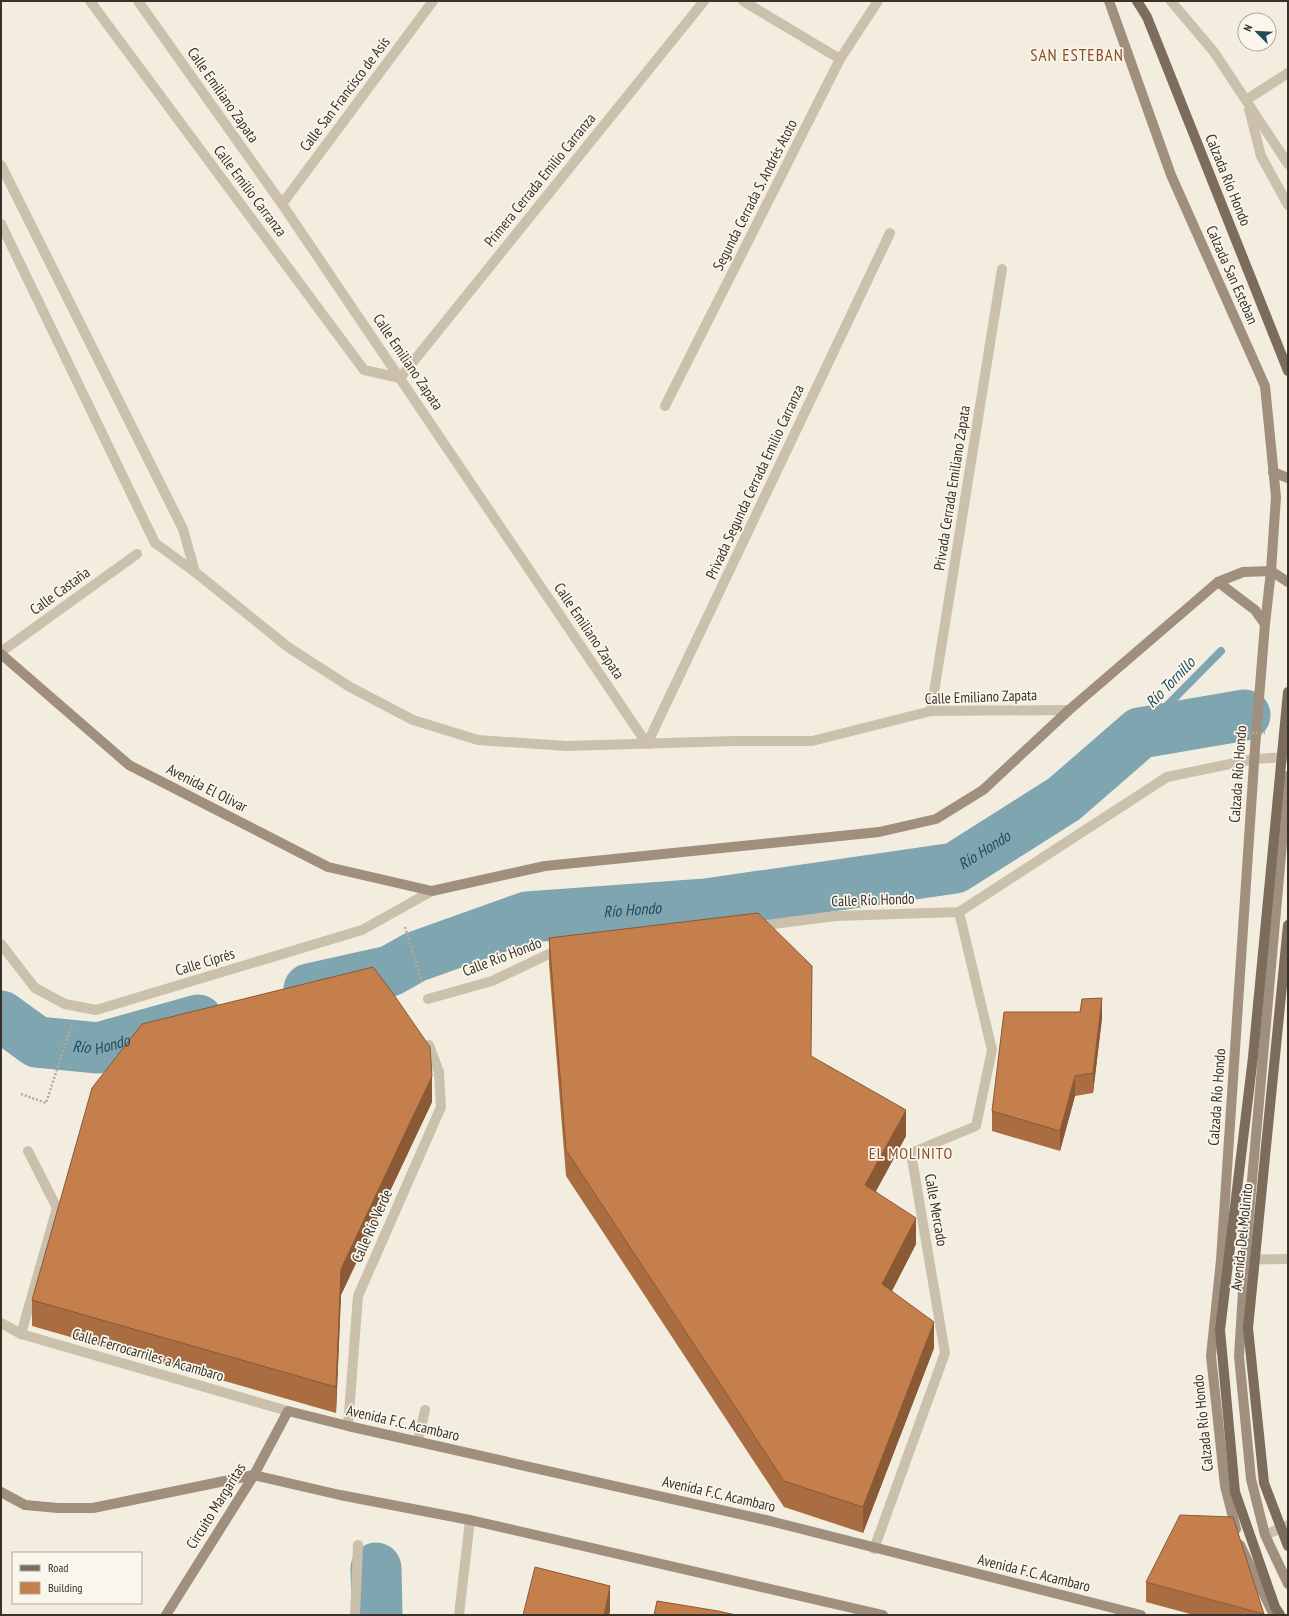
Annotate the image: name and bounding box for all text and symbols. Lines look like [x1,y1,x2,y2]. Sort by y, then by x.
north arrow [1237,12,1277,52]
text: N [1240,22,1255,33]
street label: Calle San Francisco de Asís [295,33,394,155]
street label: Calle Emiliano Zapata [183,43,263,146]
district label: SAN ESTEBAN [1030,44,1124,66]
street label: Primera Cerrada Emilio Carranza [480,109,599,250]
street label: Segunda Cerrada S. Andrés Atoto [708,116,801,274]
street label: Calzada Río Hondo [1201,131,1256,229]
street label: Calle Emilio Carranza [210,141,291,240]
street label: Calzada San Esteban [1202,222,1263,327]
street label: Calle Emiliano Zapata [369,310,448,414]
street label: Privada Segunda Cerrada Emilio Carranza [701,382,808,582]
street label: Privada Cerrada Emiliano Zapata [929,404,974,572]
street label: Calle Castaña [26,562,93,619]
street label: Calle Emiliano Zapata [550,579,629,683]
water label: Río Tornillo [1141,652,1200,712]
street label: Calle Emiliano Zapata [925,685,1037,708]
street label: Calzada Río Hondo [1225,725,1250,823]
street label: Avenida El Olivar [164,759,252,816]
water label: Río Hondo [954,825,1015,874]
street label: Calle Río Hondo [831,889,915,910]
water label: Río Hondo [603,897,663,921]
street label: Calle Río Hondo [460,933,544,980]
street label: Calle Ciprés [173,944,237,980]
water label: Río Hondo [71,1029,133,1059]
street label: Calzada Río Hondo [1204,1048,1229,1146]
district label: EL MOLINITO [869,1143,953,1163]
street label: Calle Mercado [921,1172,952,1248]
street label: Avenida Del Molinito [1226,1182,1257,1292]
street label: Calle Río Verde [347,1186,396,1265]
street label: Calle Ferrocarriles a Acambaro [70,1324,226,1385]
street label: Calzada Río Hondo [1188,1374,1217,1473]
street label: Avenida F.C. Acambaro [345,1400,462,1445]
street label: Circuito Margaritas [182,1459,250,1552]
street label: Avenida F.C. Acambaro [661,1471,778,1516]
street label: Avenida F.C. Acambaro [976,1549,1092,1596]
legend [12,1552,142,1604]
text: Road [48,1560,68,1575]
text: Building [48,1580,83,1595]

